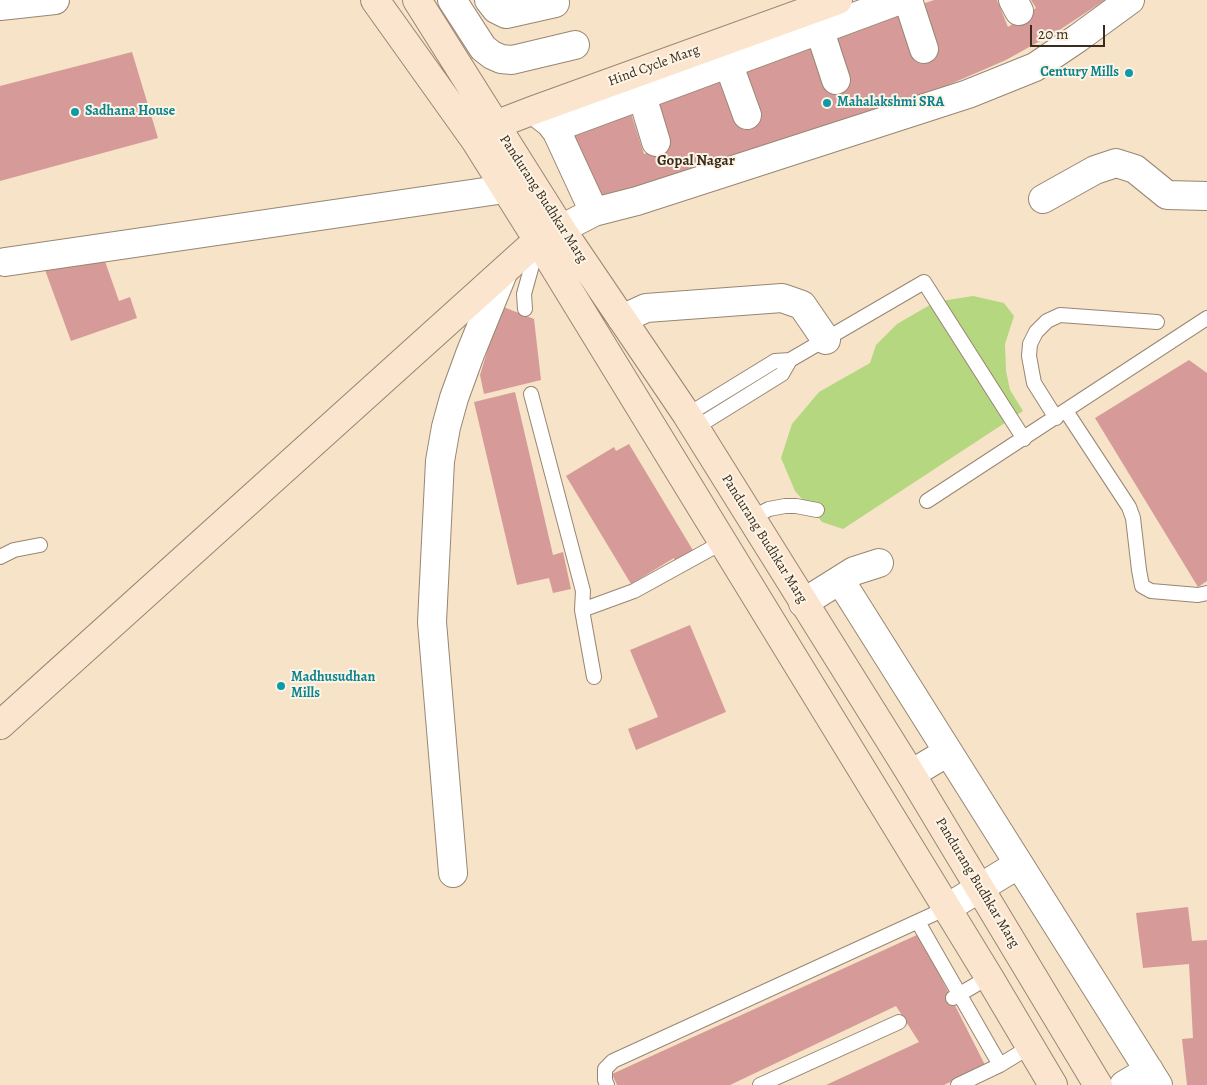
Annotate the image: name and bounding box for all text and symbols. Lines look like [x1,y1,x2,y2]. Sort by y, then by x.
scale bar [1032,15,1107,47]
text: 20 m [1038,24,1069,44]
street label: Hind Cycle Marg [606,42,702,90]
place label: Century Mills [1040,65,1119,81]
marker: Century Mills [1123,67,1135,79]
place label: Mahalakshmi SRA [837,95,944,111]
marker: Mahalakshmi SRA [821,97,833,109]
place label: Sadhana House [85,104,175,120]
marker: Sadhana House [69,106,81,118]
street label: Pandurang Budhkar Marg [495,132,591,266]
district label: Gopal Nagar [657,152,735,170]
street label: Pandurang Budhkar Marg [717,471,811,607]
place label: Madhusudhan Mills [291,670,375,702]
marker: Madhusudhan Mills [275,680,287,692]
street label: Pandurang Budhkar Marg [931,815,1023,951]

